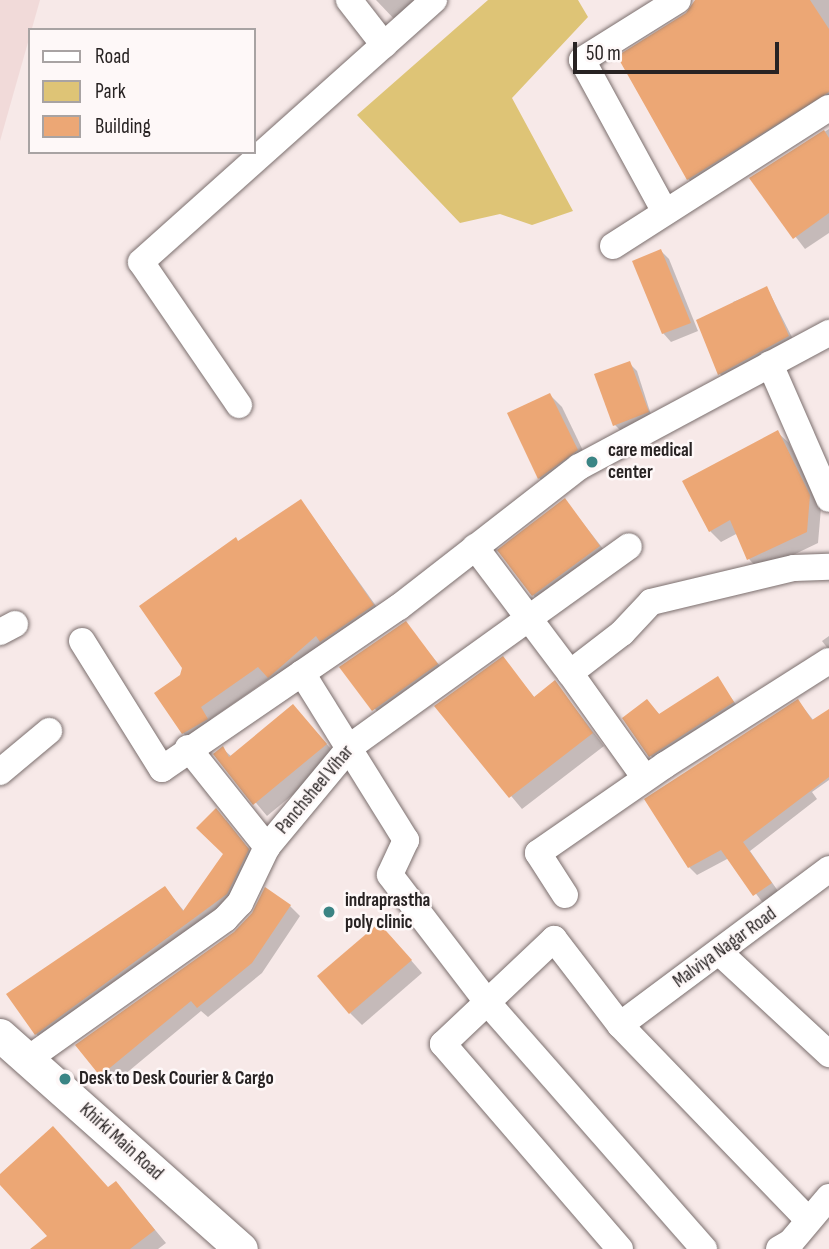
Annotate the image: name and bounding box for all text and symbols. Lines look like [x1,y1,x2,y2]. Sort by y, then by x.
legend [28,28,256,154]
scale bar [577,28,784,72]
text: 50 m [586,41,621,66]
text: Road [95,44,130,69]
text: Park [95,79,126,104]
text: Building [95,114,151,139]
place label: care medical center [608,440,693,484]
marker: care medical center [582,452,602,472]
street label: Panchsheel Vihar [271,741,359,839]
place label: indraprastha poly clinic [345,890,430,934]
marker: indraprastha poly clinic [319,902,339,922]
street label: Malviya Nagar Road [669,903,781,993]
place label: Desk to Desk Courier & Cargo [79,1068,274,1090]
marker: Desk to Desk Courier & Cargo [57,1071,73,1087]
street label: Khirki Main Road [75,1099,167,1185]

